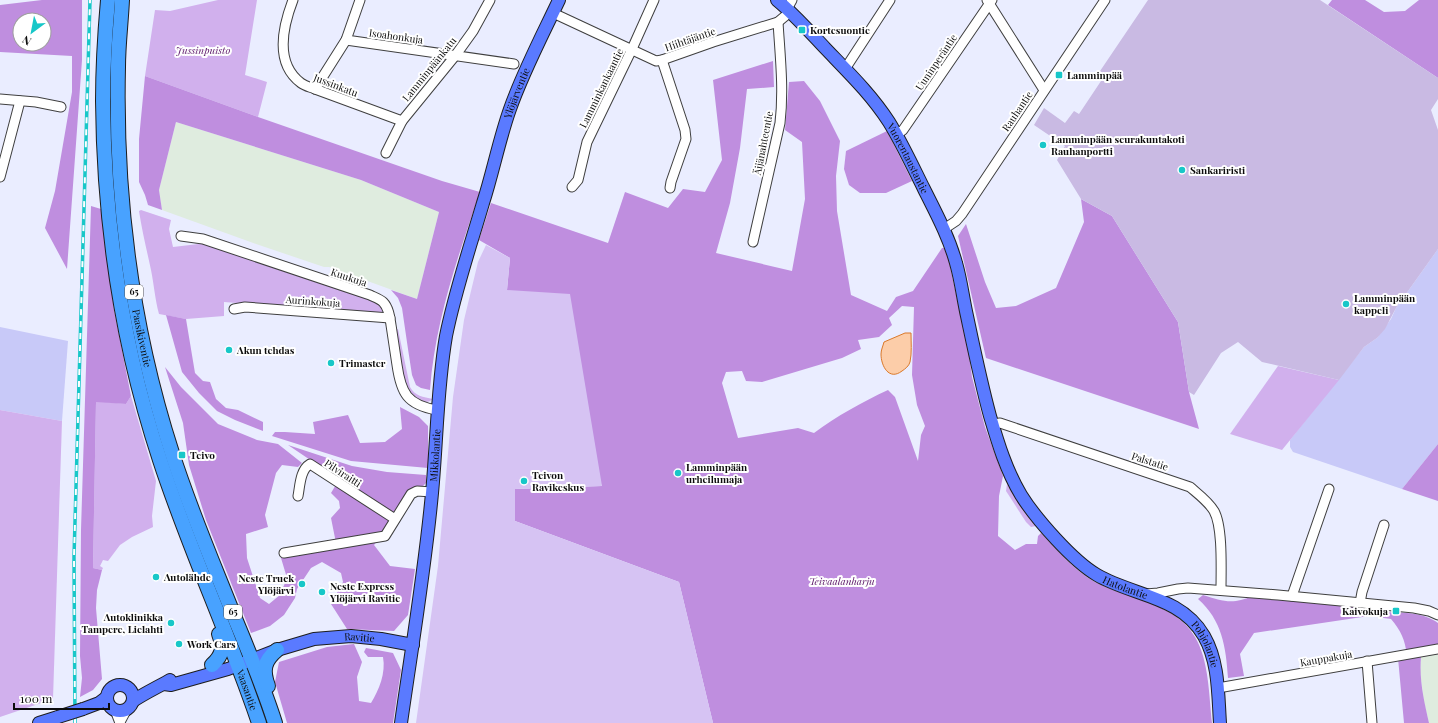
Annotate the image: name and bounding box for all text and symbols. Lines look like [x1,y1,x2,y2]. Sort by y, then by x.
north arrow [12,12,52,52]
place label: Kortesuontie [810,23,870,37]
street label: Hiihtäjäntie [663,24,717,54]
street label: Isoahonkuja [368,25,424,47]
marker: Kortesuontie [797,25,807,35]
street label: Uuninperäntie [912,31,960,93]
text: N [19,32,34,49]
street label: Lamminpäänkatu [399,34,459,104]
park label: Jussinpuisto [176,43,230,57]
street label: Lamminkankaantie [576,46,626,130]
street label: Ylöjärventie [500,65,533,121]
place label: Lamminpää [1067,68,1123,82]
street label: Jussinkatu [311,70,360,100]
marker: Lamminpää [1054,70,1064,80]
street label: Rauhantie [998,88,1036,134]
street label: Äijänahteentie [750,110,776,177]
street label: Vuorentaustantie [884,119,932,196]
place label: Lamminpään seurakuntakoti Rauhanportti [1051,132,1185,158]
marker: Lamminpään seurakuntakoti Rauhanportti [1038,140,1048,150]
place label: Sankariristi [1190,163,1245,177]
marker: Sankariristi [1177,165,1187,175]
street label: Kuukuja [329,265,369,289]
road number: 65 [125,285,143,299]
place label: Lamminpään kappeli [1354,291,1416,317]
street label: Aurinkokuja [284,292,341,310]
marker: Lamminpään kappeli [1341,299,1351,309]
street label: Paasikiventie [129,308,155,369]
place label: Akun tehdas [236,343,295,357]
marker: Akun tehdas [224,345,234,355]
place label: Trimaster [339,356,386,370]
marker: Trimaster [326,358,336,368]
street label: Mikkolantie [426,428,444,482]
place label: Teivo [190,448,215,462]
street label: Palstatie [1130,448,1170,474]
marker: Teivo [177,450,187,460]
street label: Pilviraitti [322,456,364,490]
place label: Lamminpään urheilumaja [686,460,748,486]
place label: Teivon Ravikeskus [532,468,584,494]
marker: Lamminpään urheilumaja [673,468,683,478]
marker: Teivon Ravikeskus [519,476,529,486]
place label: Autolähde [163,570,211,584]
place label: Neste Truck Ylöjärvi [238,571,294,597]
marker: Autolähde [151,572,161,582]
street label: Hatolantie [1101,572,1150,602]
park label: Teivaalanharju [809,574,875,588]
marker: Neste Truck Ylöjärvi [297,579,307,589]
place label: Neste Express Ylöjärvi Ravitie [329,579,400,605]
marker: Neste Express Ylöjärvi Ravitie [317,587,327,597]
place label: Kaivokuja [1342,604,1389,618]
road number: 65 [224,605,242,619]
marker: Kaivokuja [1391,606,1401,616]
place label: Autoklinikka Tampere, Lielahti [81,610,164,636]
marker: Autoklinikka Tampere, Lielahti [166,618,176,628]
street label: Pohjolantie [1189,618,1222,669]
street label: Ravitie [344,629,375,645]
place label: Work Cars [186,637,236,651]
marker: Work Cars [174,639,184,649]
street label: Kauppakuja [1299,647,1353,669]
street label: Vaasantie [233,666,261,712]
scale bar [14,685,109,711]
text: 100 m [20,690,53,706]

